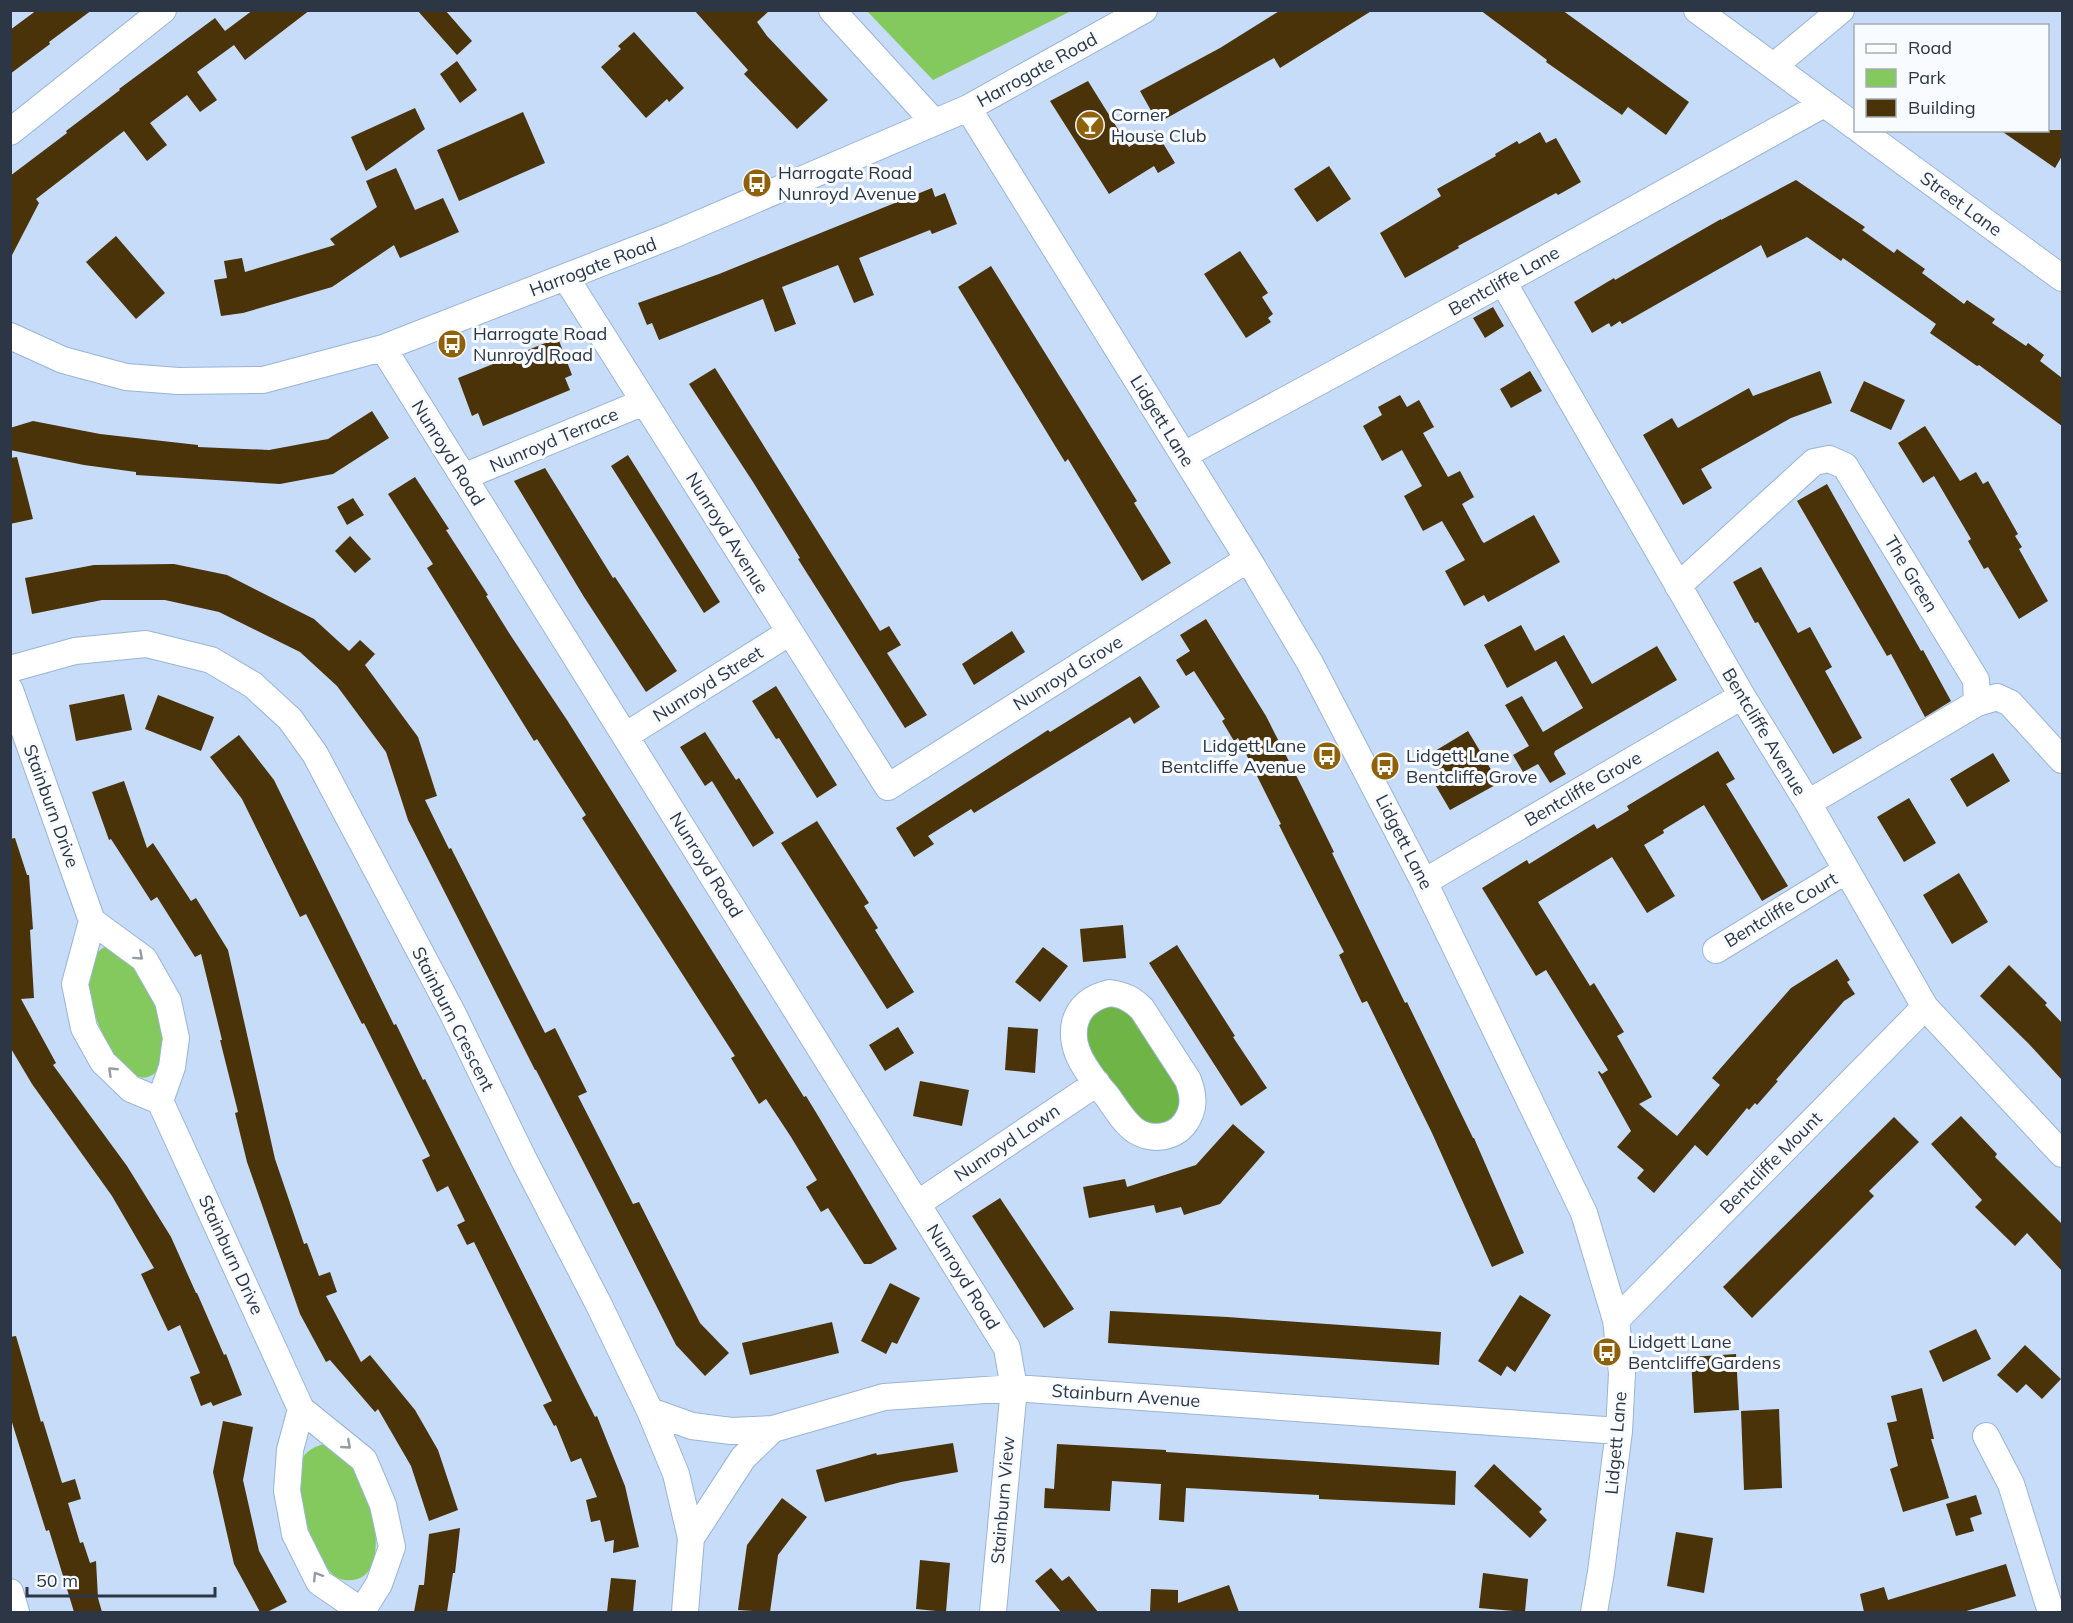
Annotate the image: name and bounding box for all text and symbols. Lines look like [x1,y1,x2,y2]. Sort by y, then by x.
legend [1854,24,2049,132]
street label: Harrogate Road [972,27,1101,112]
text: Road [1908,36,1952,59]
text: Park [1908,66,1947,89]
text: Building [1908,96,1976,119]
place label: Corner House Club [1111,103,1207,147]
bar icon: Corner House Club [1074,109,1106,141]
place label: Harrogate Road Nunroyd Avenue [778,161,917,205]
street label: Street Lane [1916,166,2007,241]
bus stop icon: Harrogate Road Nunroyd Avenue [741,167,773,199]
street label: Harrogate Road [526,232,660,301]
street label: Bentcliffe Lane [1444,241,1563,321]
place label: Harrogate Road Nunroyd Road [473,322,607,366]
bus stop icon: Harrogate Road Nunroyd Road [436,328,468,360]
street label: Lidgett Lane [1125,371,1200,471]
street label: Nunroyd Road [407,396,490,510]
street label: Nunroyd Terrace [486,402,622,477]
street label: Nunroyd Avenue [681,468,774,598]
street label: The Green [1880,531,1943,616]
street label: Nunroyd Grove [1009,630,1127,715]
street label: Nunroyd Street [648,641,767,727]
street label: Bentcliffe Avenue [1717,664,1812,800]
place label: Lidgett Lane Bentcliffe Avenue [1161,734,1306,778]
bus stop icon: Lidgett Lane Bentcliffe Avenue [1311,740,1343,772]
street label: Stainburn Drive [19,741,84,871]
place label: Lidgett Lane Bentcliffe Grove [1406,744,1537,788]
street label: Bentcliffe Grove [1520,746,1645,831]
bus stop icon: Lidgett Lane Bentcliffe Grove [1369,750,1401,782]
street label: Lidgett Lane [1371,790,1438,893]
street label: Nunroyd Road [665,808,748,922]
street label: Bentcliffe Court [1720,867,1842,952]
street label: Stainburn Crescent [407,943,500,1095]
one-way arrow [132,949,143,960]
one-way arrow [108,1067,119,1078]
street label: Nunroyd Lawn [949,1099,1064,1186]
street label: Bentcliffe Mount [1715,1107,1827,1219]
street label: Stainburn Drive [194,1191,269,1318]
street label: Nunroyd Road [922,1220,1005,1334]
place label: Lidgett Lane Bentcliffe Gardens [1628,1330,1781,1374]
bus stop icon: Lidgett Lane Bentcliffe Gardens [1591,1336,1623,1368]
street label: Stainburn Avenue [1051,1379,1201,1412]
street label: Lidgett Lane [1600,1390,1631,1496]
street label: Stainburn View [985,1435,1020,1565]
one-way arrow [340,1438,350,1449]
scale bar [27,1560,214,1598]
text: 50 m [36,1569,78,1592]
one-way arrow [312,1572,324,1582]

